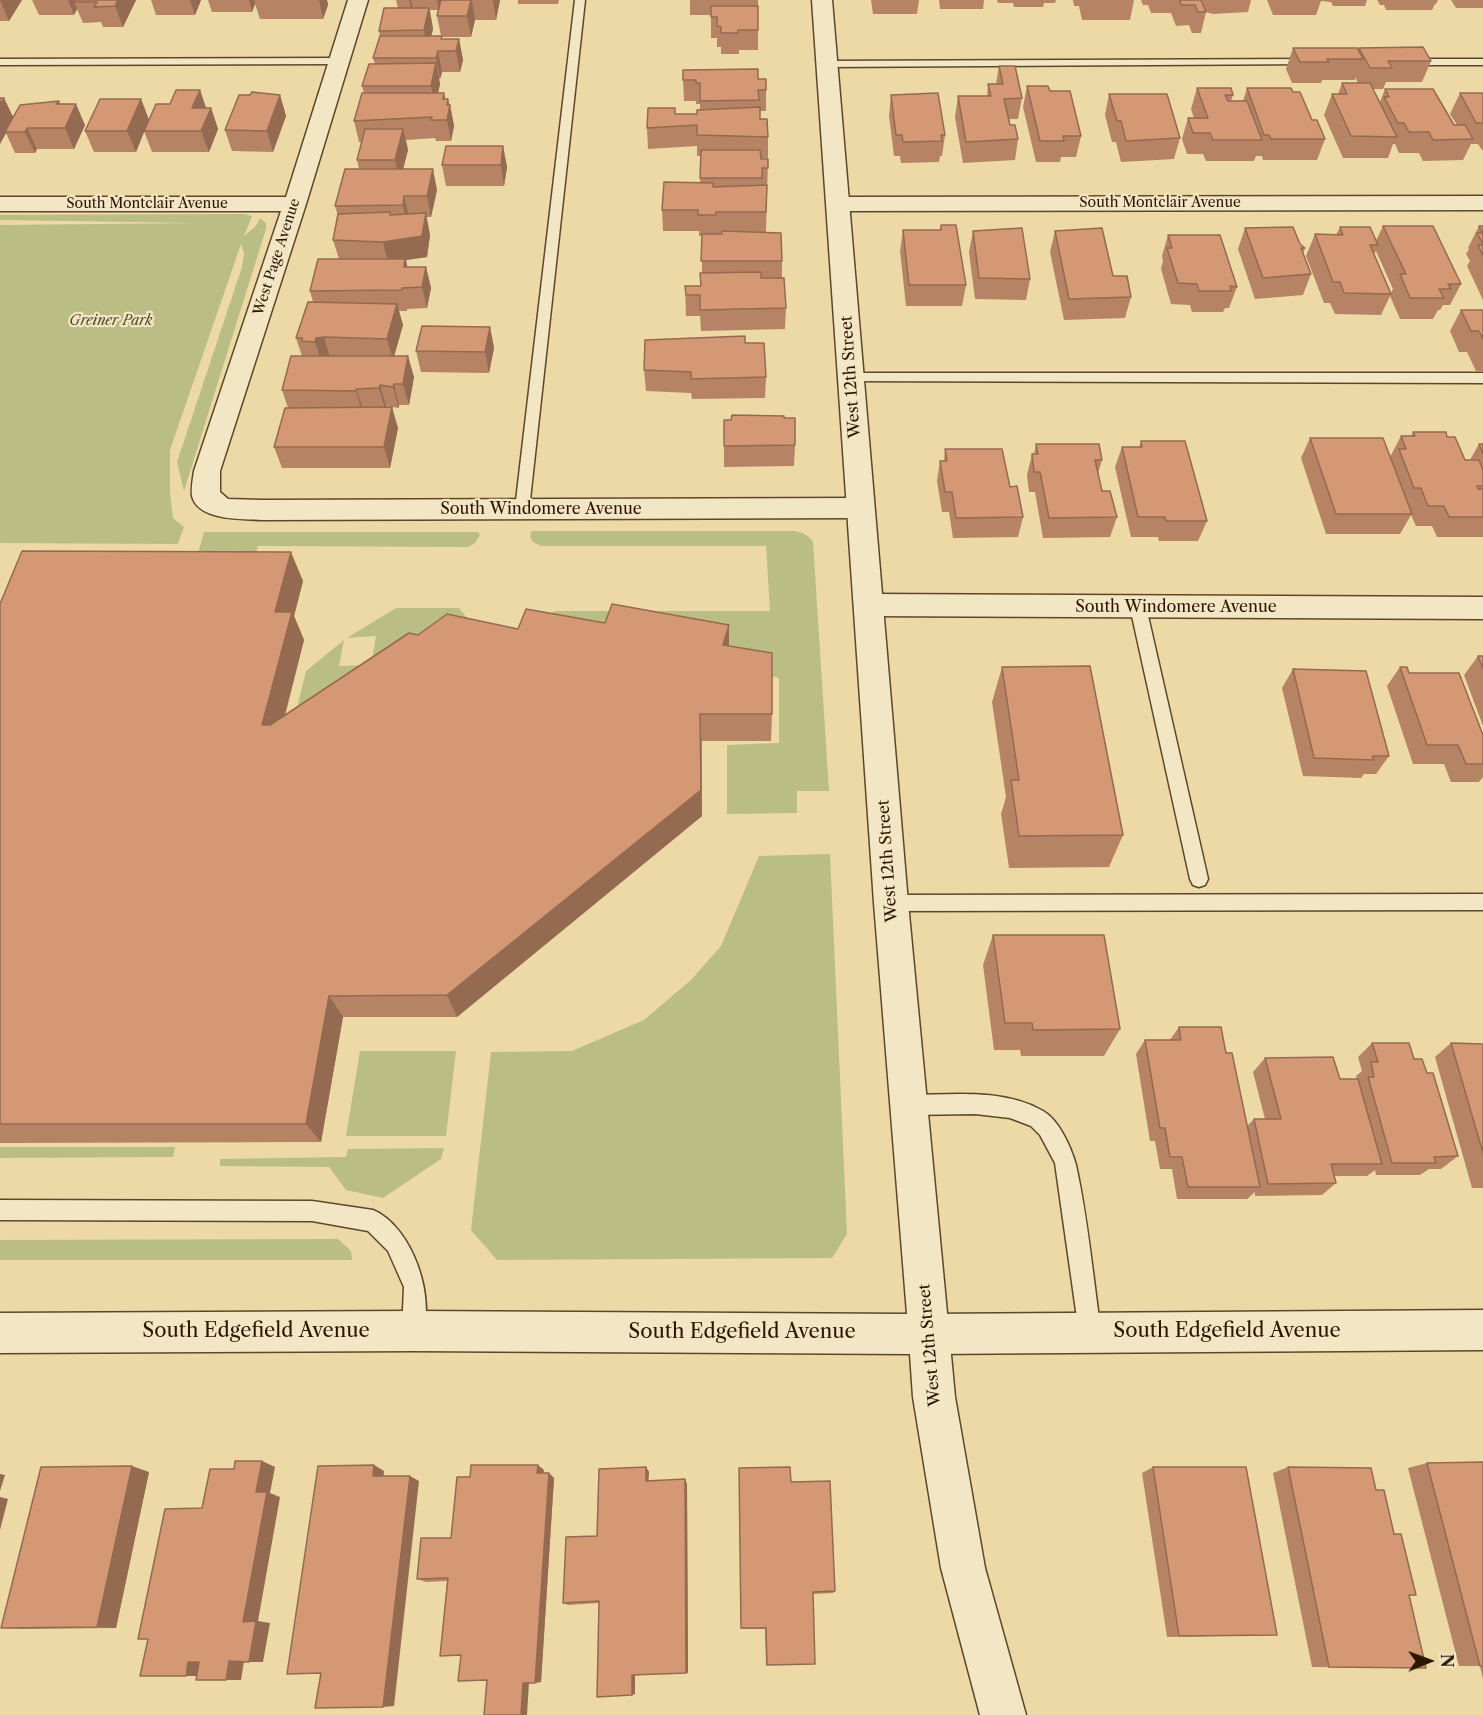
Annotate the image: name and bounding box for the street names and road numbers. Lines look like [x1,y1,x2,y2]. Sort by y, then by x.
street label: South Montclair Avenue [1079,195,1241,211]
street label: South Montclair Avenue [66,196,228,212]
street label: West Page Avenue [250,197,304,317]
street label: West 12th Street [837,315,865,439]
street label: South Windomere Avenue [440,499,642,519]
street label: South Windomere Avenue [1075,597,1277,617]
street label: West 12th Street [874,799,902,923]
street label: West 12th Street [915,1283,945,1407]
street label: South Edgefield Avenue [142,1319,370,1343]
street label: South Edgefield Avenue [1113,1319,1341,1343]
street label: South Edgefield Avenue [628,1320,856,1344]

